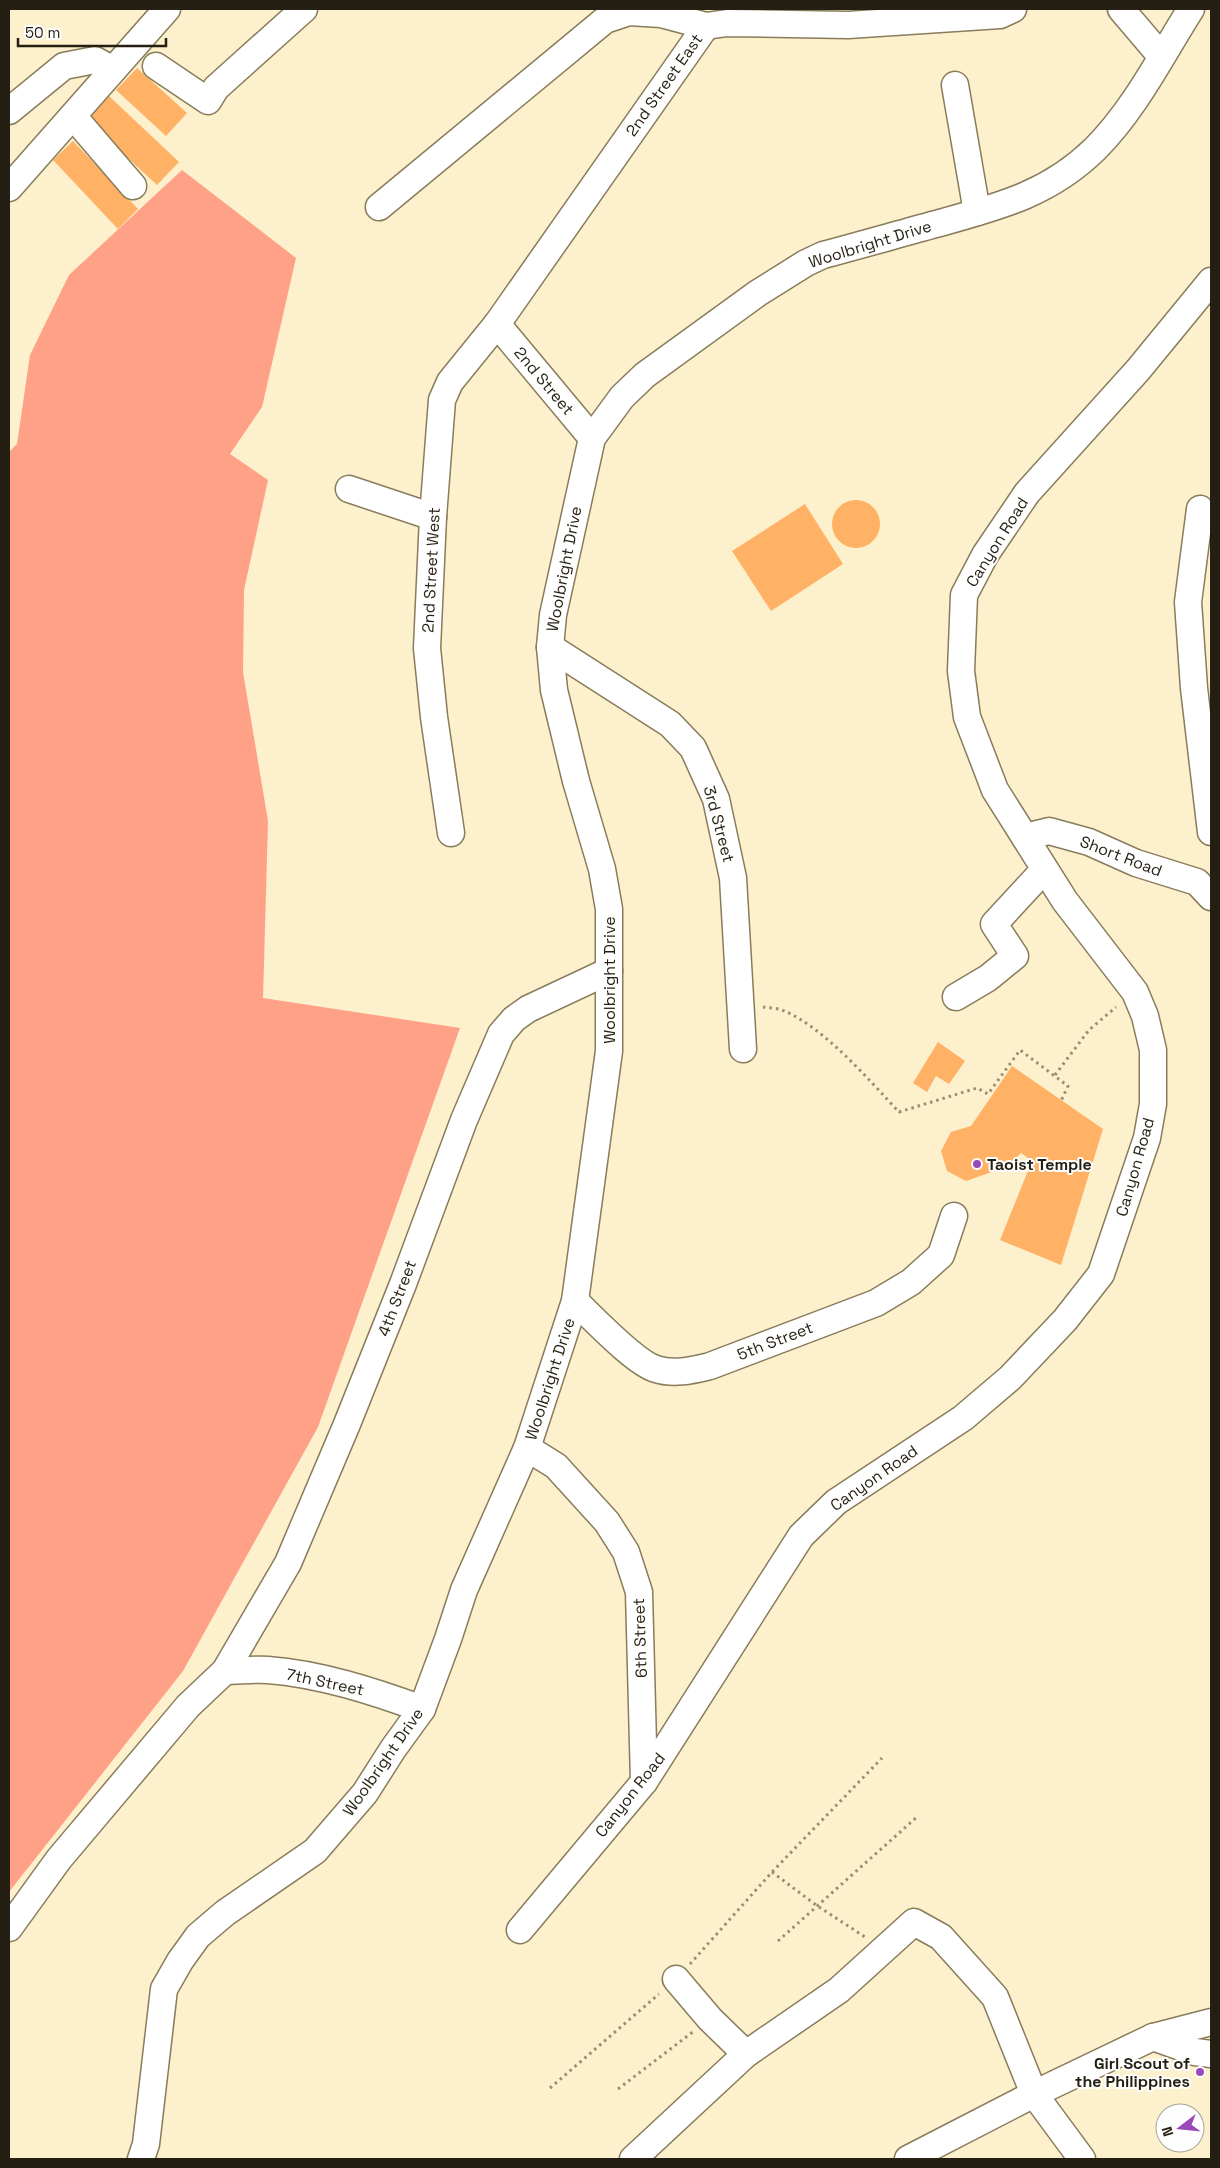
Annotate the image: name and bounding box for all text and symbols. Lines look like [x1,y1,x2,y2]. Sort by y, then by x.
scale bar [18,15,165,47]
text: 50 m [25,23,60,42]
street label: 2nd Street East [621,30,707,140]
street label: Woolbright Drive [806,215,934,273]
street label: 2nd Street [509,343,579,419]
street label: Canyon Road [961,493,1033,591]
street label: Woolbright Drive [542,504,586,634]
street label: 2nd Street West [417,507,445,633]
street label: 3rd Street [699,783,739,865]
street label: Short Road [1077,831,1165,881]
street label: Woolbright Drive [599,916,620,1044]
street label: Canyon Road [1111,1115,1159,1219]
place label: Taoist Temple [987,1154,1092,1175]
marker: Taoist Temple [971,1158,983,1170]
street label: 4th Street [373,1257,421,1339]
street label: Woolbright Drive [520,1315,580,1443]
street label: 5th Street [734,1317,816,1365]
street label: Canyon Road [826,1440,922,1516]
street label: 6th Street [628,1598,652,1678]
street label: 7th Street [284,1663,366,1701]
street label: Woolbright Drive [338,1704,428,1820]
street label: Canyon Road [590,1748,670,1842]
place label: Girl Scout of the Philippines [1075,2053,1190,2092]
marker: Girl Scout of the Philippines [1194,2066,1206,2078]
north arrow [1155,2103,1205,2153]
text: N [1158,2125,1177,2139]

